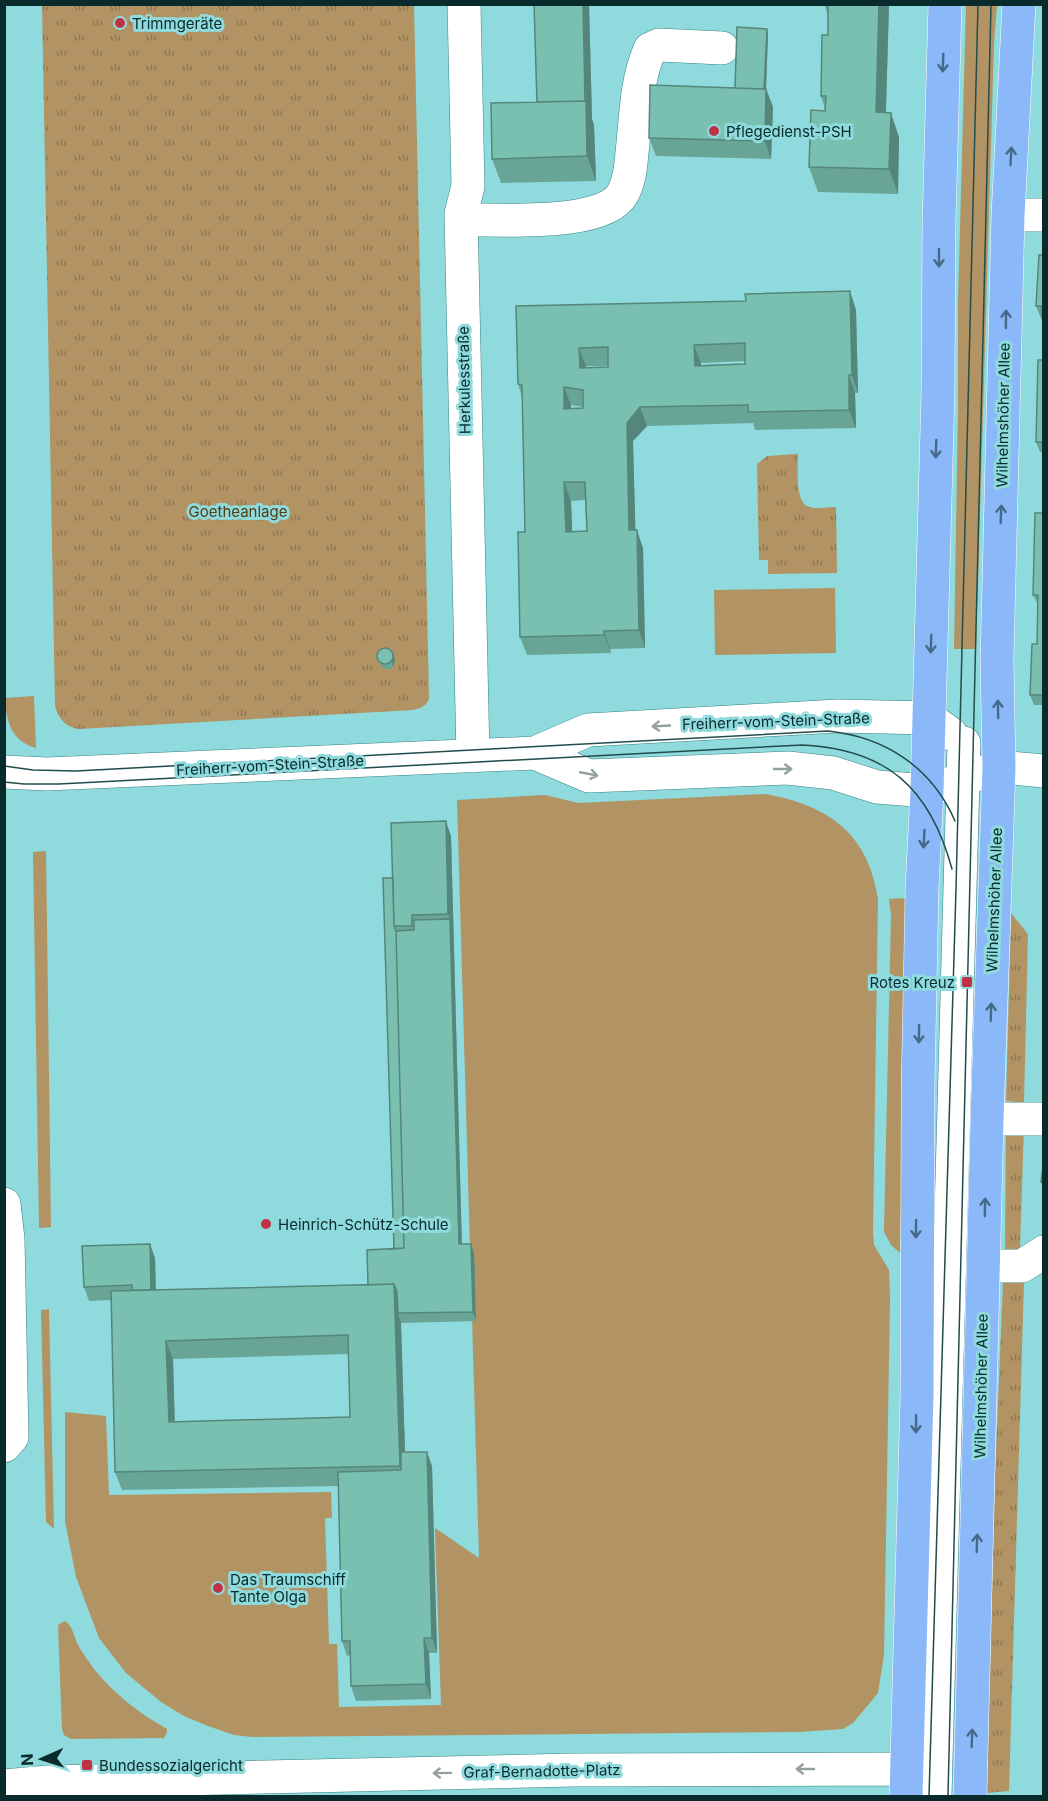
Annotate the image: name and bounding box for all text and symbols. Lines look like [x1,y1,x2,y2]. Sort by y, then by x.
place label: Trimmgeräte [132,14,222,33]
marker: Trimmgeräte [113,16,127,30]
one-way arrow [937,52,949,72]
place label: Pflegedienst-PSH [726,122,852,141]
marker: Pflegedienst-PSH [707,124,721,138]
one-way arrow [1006,147,1017,167]
one-way arrow [933,247,944,267]
one-way arrow [1000,309,1012,329]
street label: Herkulesstraße [454,326,474,434]
street label: Wilhelmshöher Allee [992,342,1014,488]
one-way arrow [930,439,942,459]
park label: Goetheanlage [189,502,287,521]
one-way arrow [995,504,1007,524]
one-way arrow [925,634,937,654]
one-way arrow [992,699,1004,719]
street label: Freiherr-vom-Stein-Straße [682,708,870,734]
one-way arrow [651,720,671,731]
street label: Freiherr-vom-Stein-Straße [176,751,364,779]
one-way arrow [773,763,793,774]
one-way arrow [579,769,598,780]
street label: Wilhelmshöher Allee [982,827,1006,973]
one-way arrow [919,829,930,849]
place label: Rotes Kreuz [870,973,955,992]
marker: Rotes Kreuz [960,975,974,989]
one-way arrow [985,1003,996,1023]
one-way arrow [913,1024,925,1044]
one-way arrow [979,1198,991,1218]
place label: Heinrich-Schütz-Schule [278,1215,449,1234]
marker: Heinrich-Schütz-Schule [259,1217,273,1231]
one-way arrow [911,1219,922,1239]
street label: Wilhelmshöher Allee [970,1313,992,1459]
one-way arrow [911,1414,922,1434]
one-way arrow [971,1534,983,1554]
place label: Das Traumschiff Tante Olga [230,1570,346,1606]
marker: Das Traumschiff Tante Olga [211,1581,225,1595]
north arrow [12,1729,72,1789]
one-way arrow [966,1729,977,1749]
text: N [17,1753,37,1766]
place label: Bundessozialgericht [99,1756,243,1775]
marker: Bundessozialgericht [80,1758,94,1772]
street label: Graf-Bernadotte-Platz [463,1760,621,1782]
one-way arrow [795,1763,815,1775]
one-way arrow [432,1767,452,1779]

